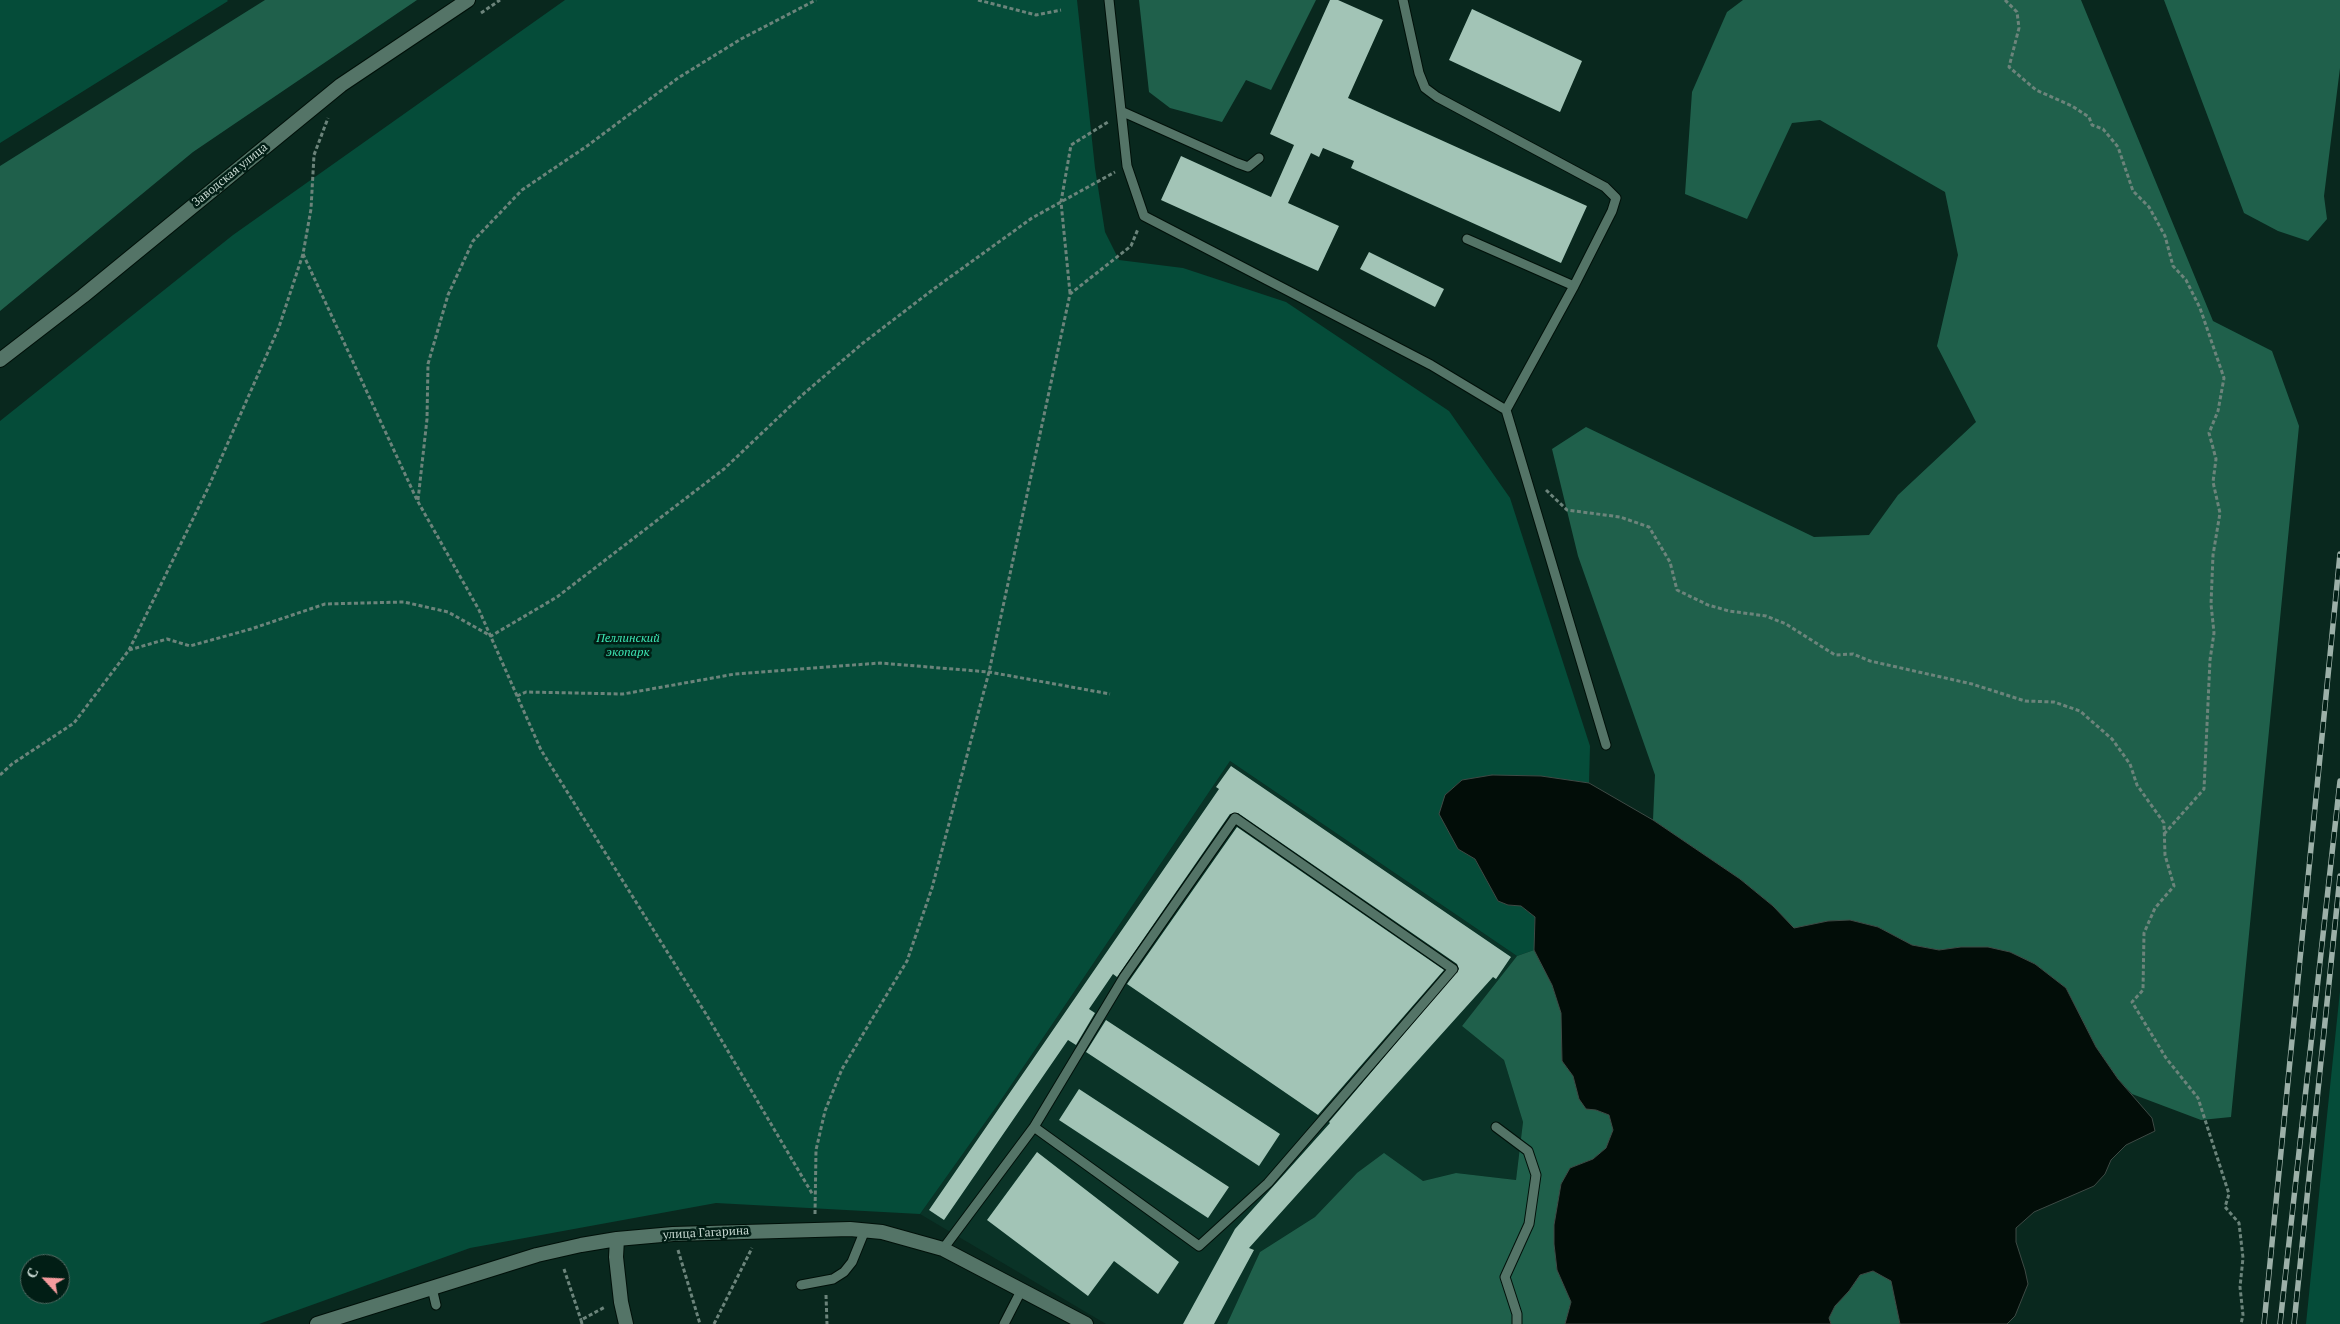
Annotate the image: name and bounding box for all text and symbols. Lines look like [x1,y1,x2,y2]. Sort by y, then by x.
street label: Заводская улица [189,140,271,210]
park label: Пеллинский экопарк [596,632,660,660]
street label: улица Гагарина [662,1224,750,1242]
north arrow [20,1254,70,1304]
text: С [21,1265,42,1281]

